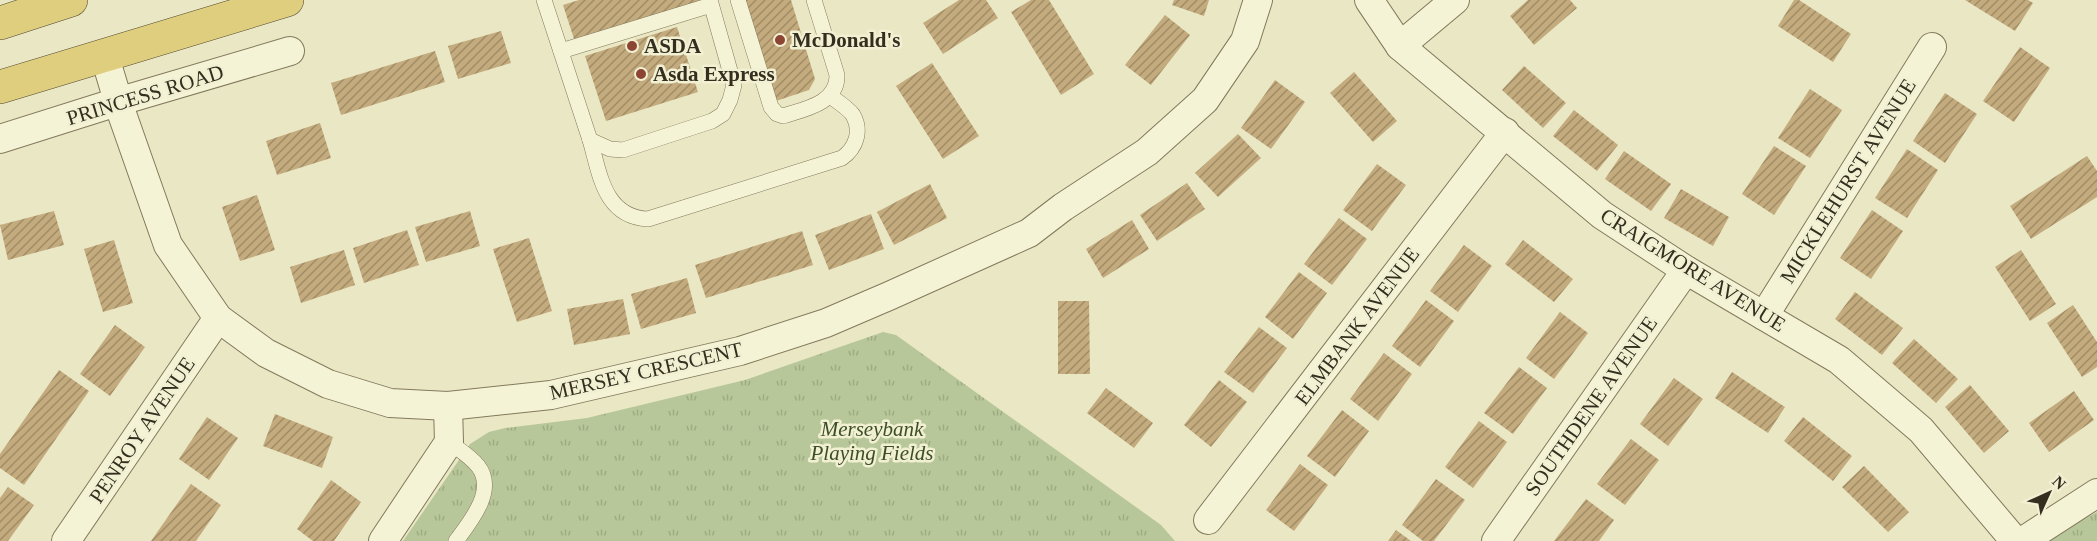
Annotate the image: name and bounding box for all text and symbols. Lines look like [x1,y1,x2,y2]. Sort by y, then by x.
place label: McDonald's [792,28,901,52]
marker: McDonald's [773,33,787,47]
place label: ASDA [644,34,702,58]
marker: ASDA [625,39,639,53]
street label: PRINCESS ROAD [64,60,226,130]
place label: Asda Express [653,62,775,86]
marker: Asda Express [634,67,648,81]
street label: MICKLEHURST AVENUE [1775,74,1921,288]
street label: CRAIGMORE AVENUE [1596,203,1790,337]
street label: ELMBANK AVENUE [1290,242,1424,410]
street label: SOUTHDENE AVENUE [1520,312,1662,500]
street label: MERSEY CRESCENT [547,337,745,405]
street label: PENROY AVENUE [84,352,200,508]
park label: Merseybank Playing Fields [809,417,934,465]
north arrow [2019,463,2079,523]
text: N [2049,473,2070,493]

